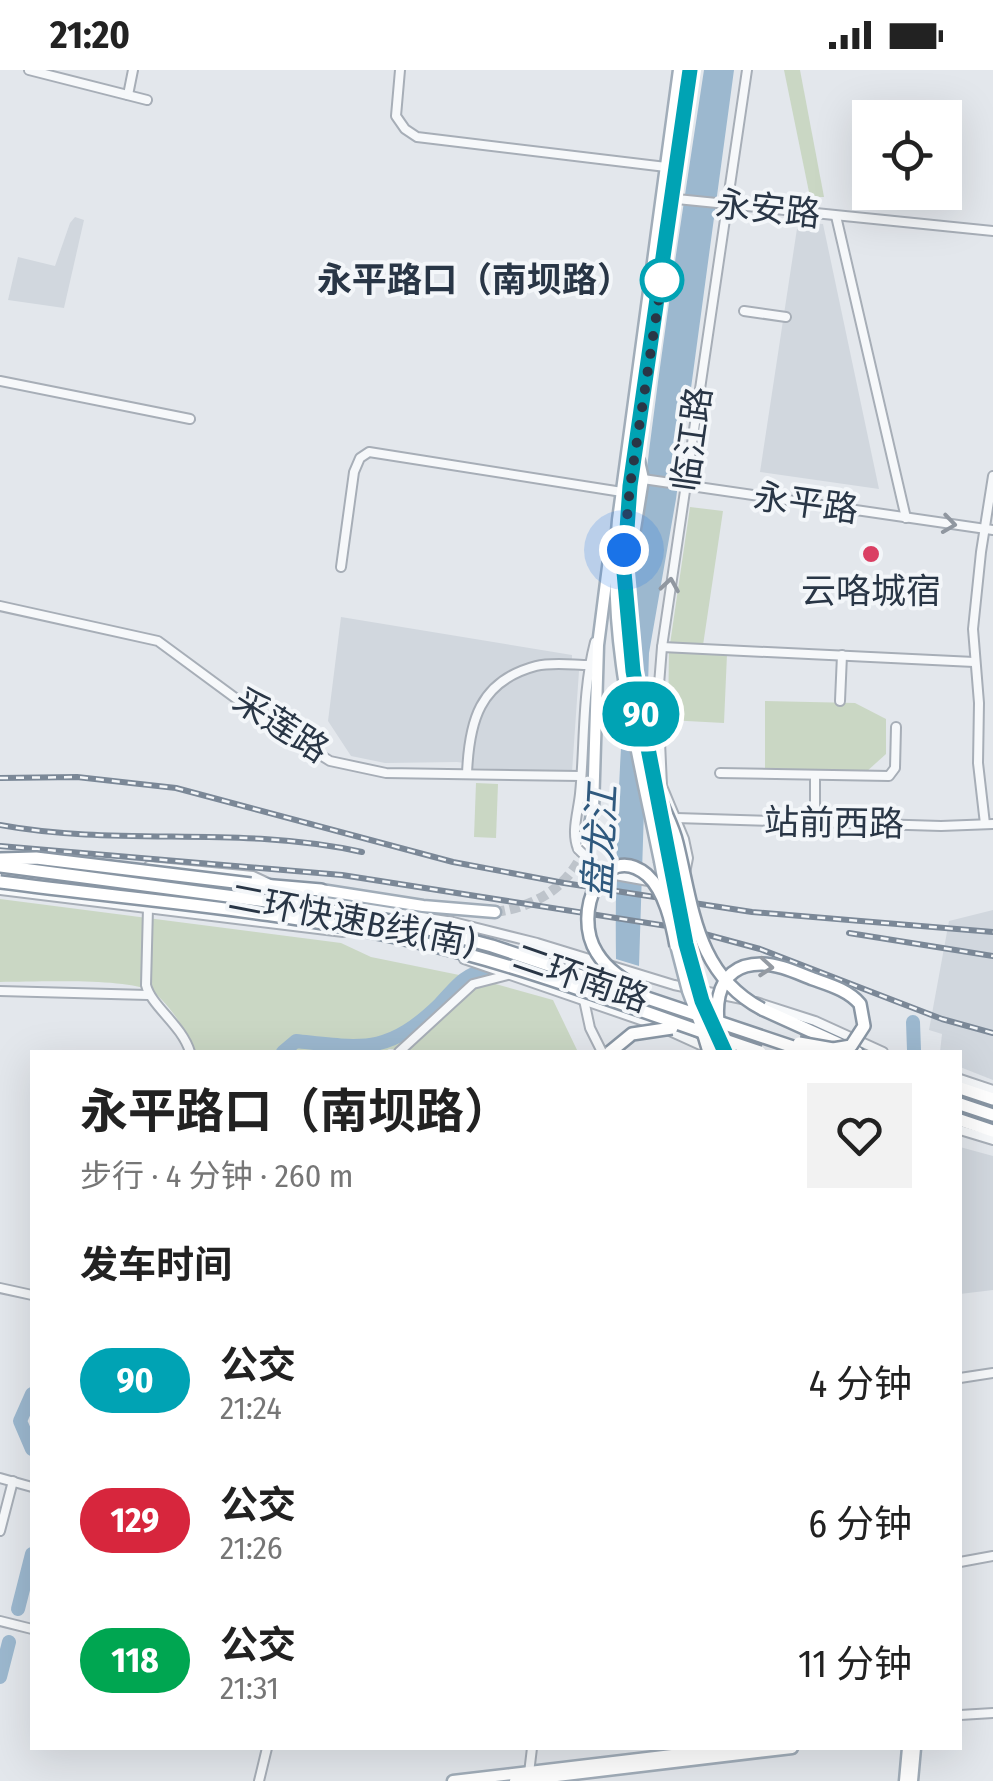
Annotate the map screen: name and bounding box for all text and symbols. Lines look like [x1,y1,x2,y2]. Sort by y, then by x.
text: 21:20 [50,12,130,58]
map controls [852,100,962,210]
button: locate [852,100,962,210]
street label: 永安路 [714,183,822,235]
place label: 永平路口（南坝路） [317,259,632,301]
marker: 永平路口（南坝路） [641,259,683,301]
street label: 临江路 [664,384,720,494]
street label: 永平路 [751,475,861,531]
one-way arrow [941,512,957,533]
your location [599,525,649,575]
marker: 云咯城宿 [860,543,882,565]
place label: 云咯城宿 [801,570,941,612]
one-way arrow [659,576,680,593]
street label: 采莲路 [226,679,336,771]
line badge: 90 [596,682,686,746]
text: 90 [622,693,660,735]
water label: 盘龙江 [574,780,626,900]
street label: 站前西路 [764,801,904,845]
street label: 二环快速B线(南) [225,876,479,964]
street label: 二环南路 [508,935,654,1021]
one-way arrow [758,955,774,977]
text: 永平路口（南坝路） [80,1083,512,1141]
button: heart [807,1083,912,1188]
text: 步行 · 4 分钟 · 260 m [80,1157,353,1195]
text: 发车时间 [80,1242,232,1288]
text: 公交 [220,1342,296,1388]
text: 90 [116,1359,154,1401]
text: 4 分钟 [809,1361,912,1407]
text: 21:24 [220,1389,282,1427]
text: 公交 [220,1482,296,1528]
text: 129 [111,1499,159,1541]
text: 6 分钟 [808,1501,912,1547]
text: 21:26 [220,1529,283,1567]
text: 公交 [220,1622,296,1668]
text: 118 [111,1639,159,1681]
text: 11 分钟 [798,1641,912,1687]
text: 21:31 [220,1669,279,1707]

